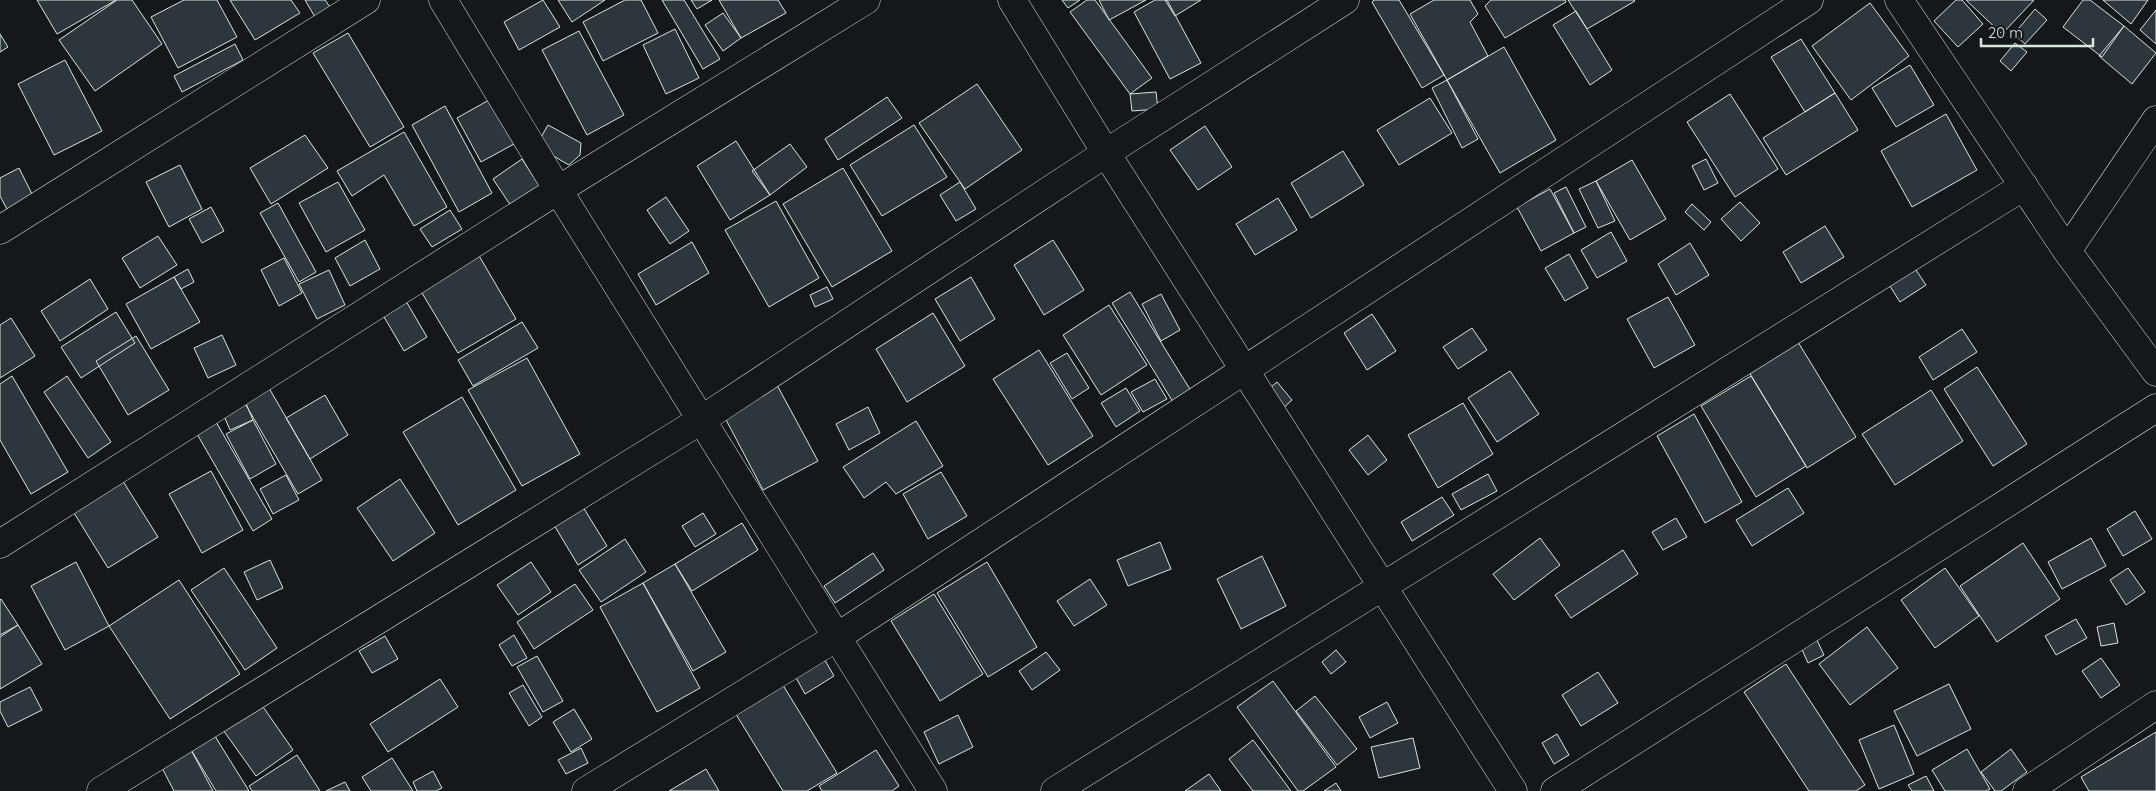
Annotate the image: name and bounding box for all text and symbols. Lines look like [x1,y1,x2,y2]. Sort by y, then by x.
scale bar [1981,15,2094,47]
text: 20 m [1988,23,2023,42]

